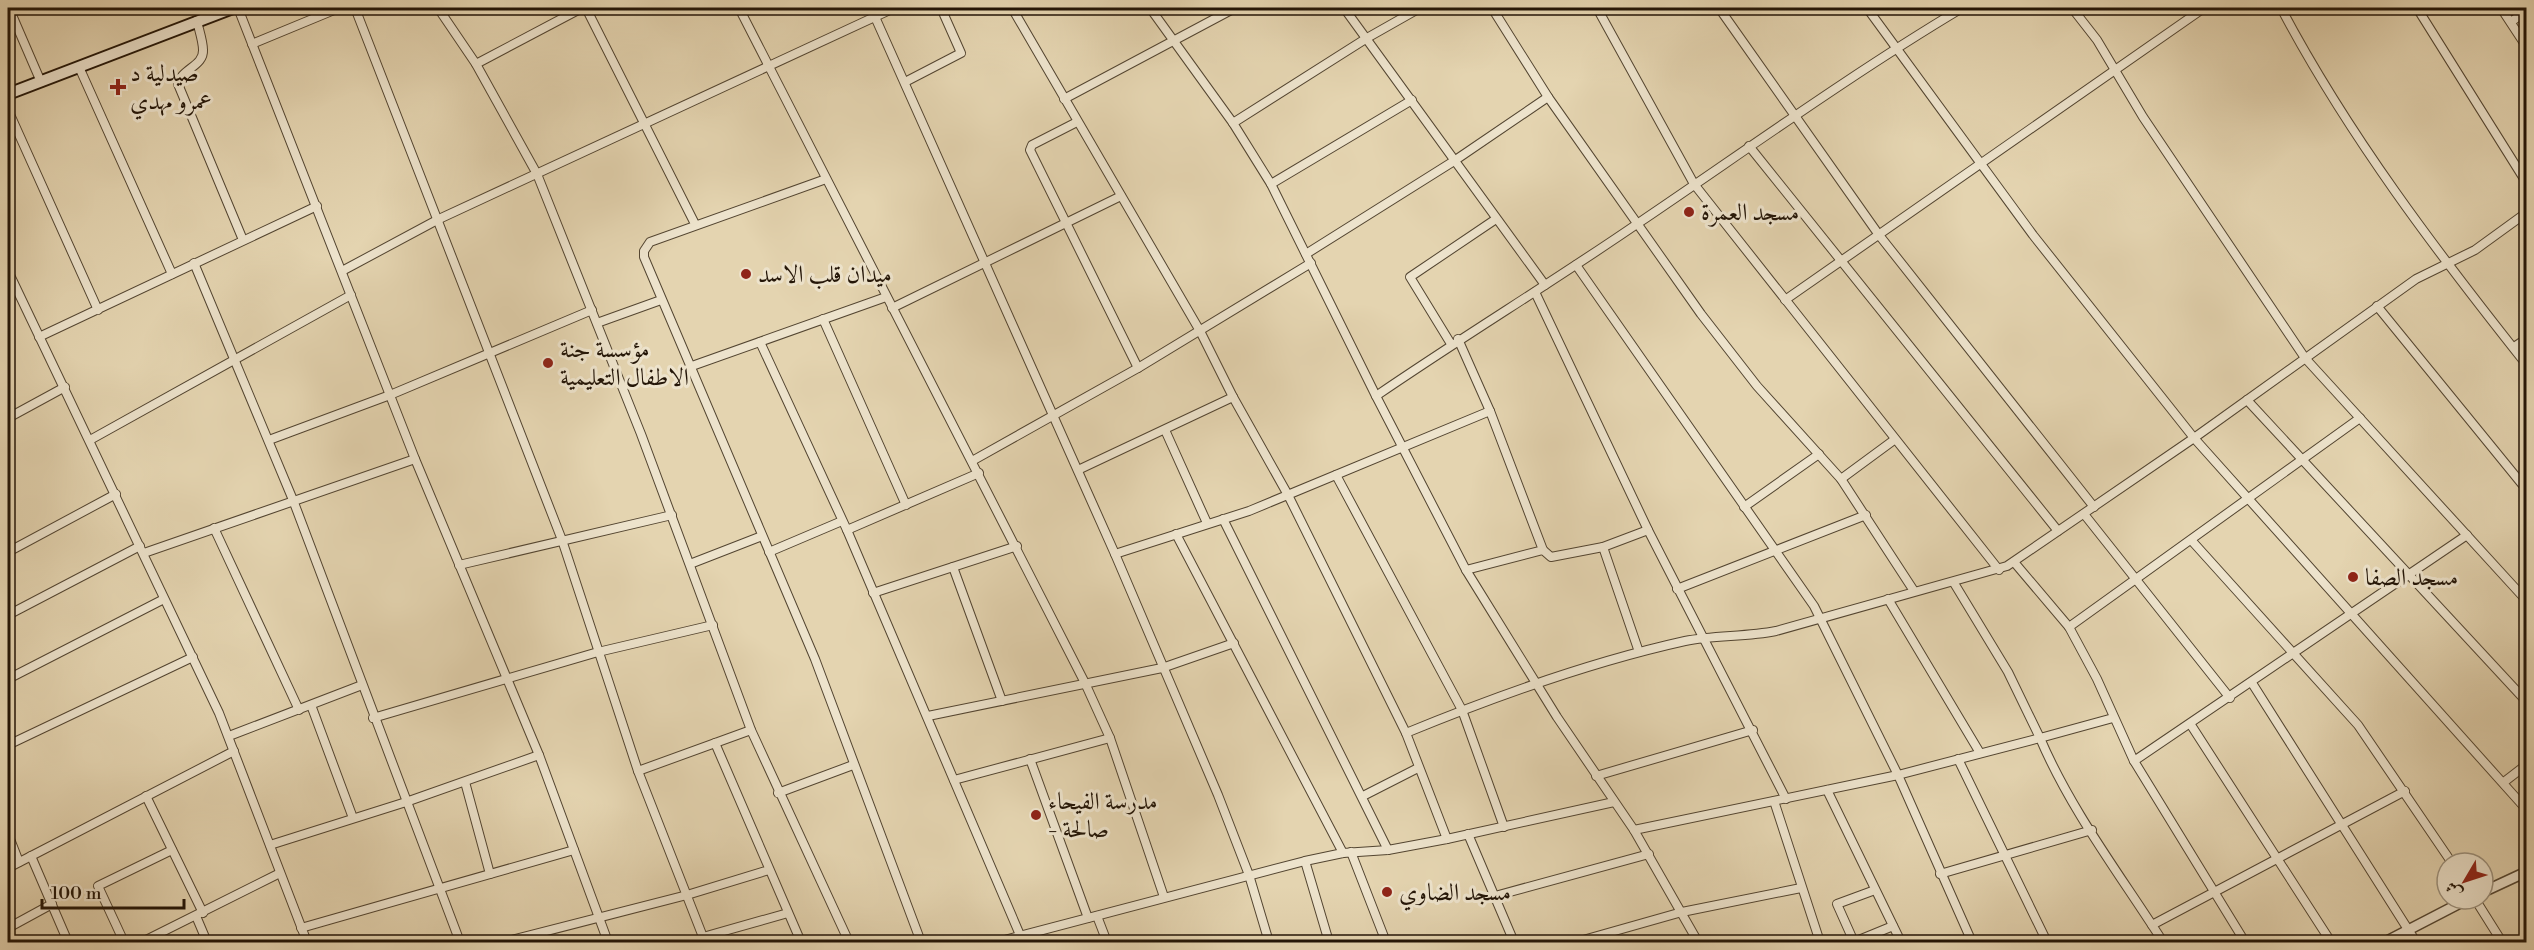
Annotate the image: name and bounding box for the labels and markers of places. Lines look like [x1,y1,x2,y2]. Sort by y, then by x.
place label: صيدلية د عمرو مهدي [130,59,212,120]
marker: صيدلية د عمرو مهدي [111,80,125,94]
place label: مسجد العمرة [1701,198,1799,228]
marker: مسجد العمرة [1682,205,1696,219]
place label: ميدان قلب الاسد [758,260,892,290]
marker: ميدان قلب الاسد [739,267,753,281]
place label: مؤسسة جنة الاطفال التعليمية [560,335,689,393]
marker: مؤسسة جنة الاطفال التعليمية [541,356,555,370]
place label: مسجد الصفا [2365,563,2458,593]
marker: مسجد الصفا [2346,570,2360,584]
place label: مدرسة الفيحاء - صالحة [1048,787,1158,845]
marker: مدرسة الفيحاء - صالحة [1029,808,1043,822]
place label: مسجد الضاوي [1399,878,1511,911]
marker: مسجد الضاوي [1380,885,1394,899]

